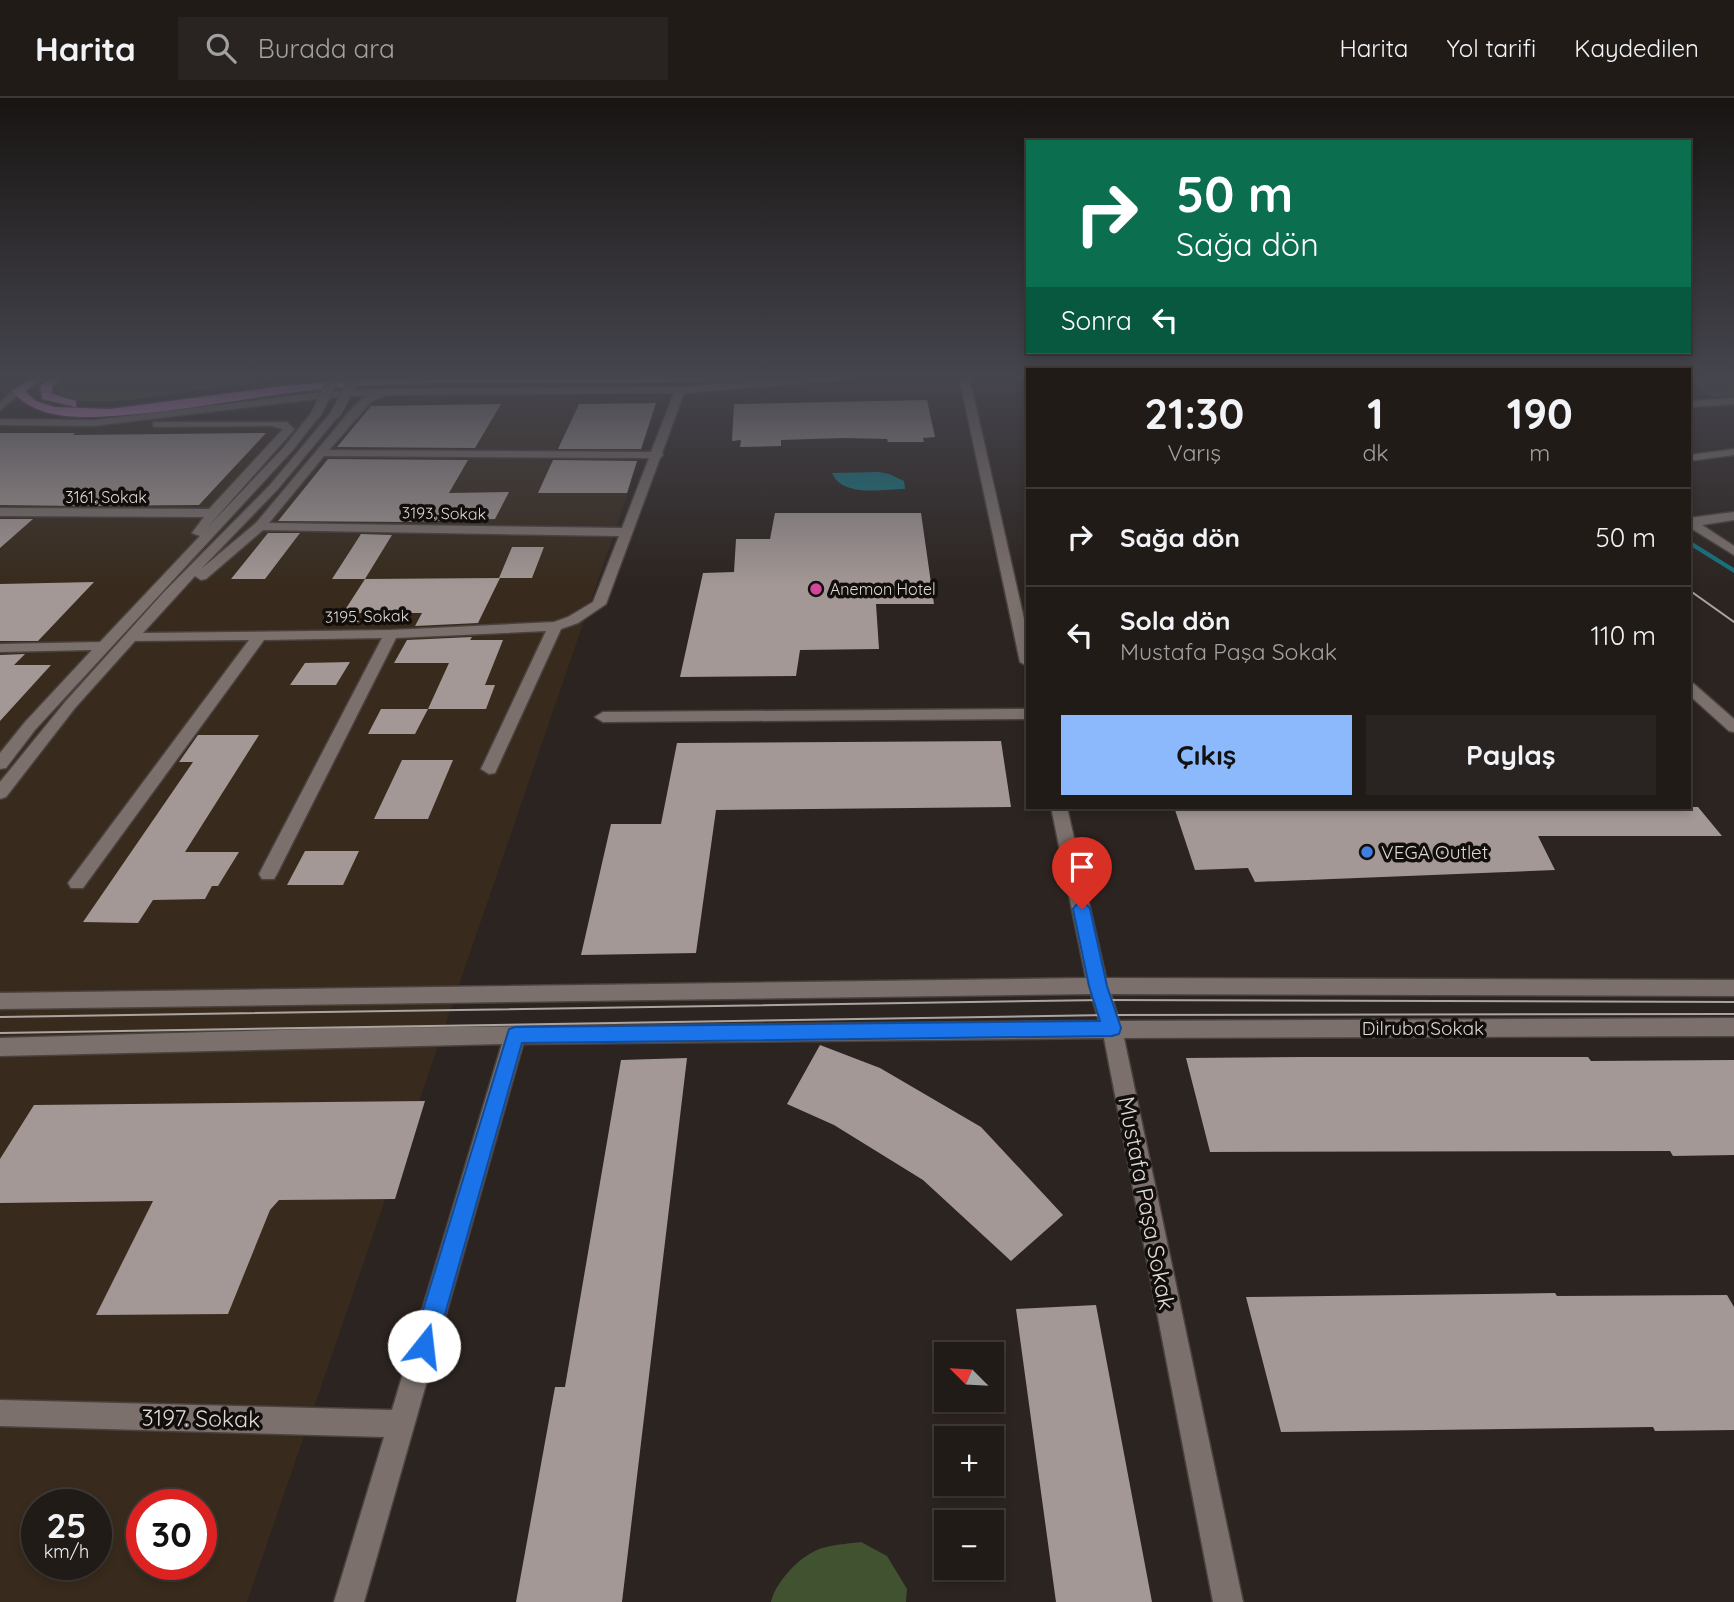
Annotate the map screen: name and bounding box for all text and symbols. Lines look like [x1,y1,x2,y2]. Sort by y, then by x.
search box [178,17,668,80]
text: Harita [35,28,136,69]
icon: search [202,29,240,67]
text: Burada ara [258,32,395,65]
text: Harita [1340,33,1408,63]
text: Yol tarifi [1446,33,1536,63]
text: Kaydedilen [1574,33,1699,63]
text: 50 m [1176,163,1293,224]
icon: right [1061,168,1152,259]
text: Sağa dön [1176,224,1319,264]
icon: left [1146,301,1184,339]
text: Sonra [1061,304,1132,337]
text: 21:30 [1144,387,1244,440]
text: 1 [1367,387,1384,440]
text: 190 [1507,387,1573,440]
text: Varış [1167,438,1221,467]
text: dk [1362,438,1389,467]
text: m [1529,438,1550,467]
street label: 3161. Sokak [65,487,147,507]
street label: 3193. Sokak [402,502,486,524]
icon: right [1061,518,1099,556]
text: Sağa dön [1120,521,1240,554]
text: 50 m [1596,521,1656,554]
place label: Anemon Hotel [830,579,936,599]
marker: Anemon Hotel [808,581,824,597]
text: Sola dön [1120,604,1230,637]
street label: 3195. Sokak [325,605,409,627]
icon: left [1061,616,1099,654]
text: 110 m [1590,619,1656,652]
text: Mustafa Paşa Sokak [1120,637,1337,666]
button: Çıkış [1061,715,1352,795]
button: Paylaş [1366,715,1656,795]
pin [1052,837,1112,909]
place label: VEGA Outlet [1381,840,1488,864]
marker: VEGA Outlet [1359,844,1375,860]
icon: arrive [1063,848,1101,886]
street label: Dilruba Sokak [1362,1016,1484,1040]
street label: Mustafa Paşa Sokak [1112,1094,1182,1312]
position arrow [387,1309,461,1383]
north arrow [934,1342,1004,1412]
map controls [934,1342,1004,1580]
street label: 3197. Sokak [141,1402,261,1434]
button: + [934,1426,1004,1496]
speed limit sign: 30 [126,1489,217,1580]
text: 25 [46,1503,87,1547]
button: − [934,1510,1004,1580]
text: km/h [44,1540,89,1563]

